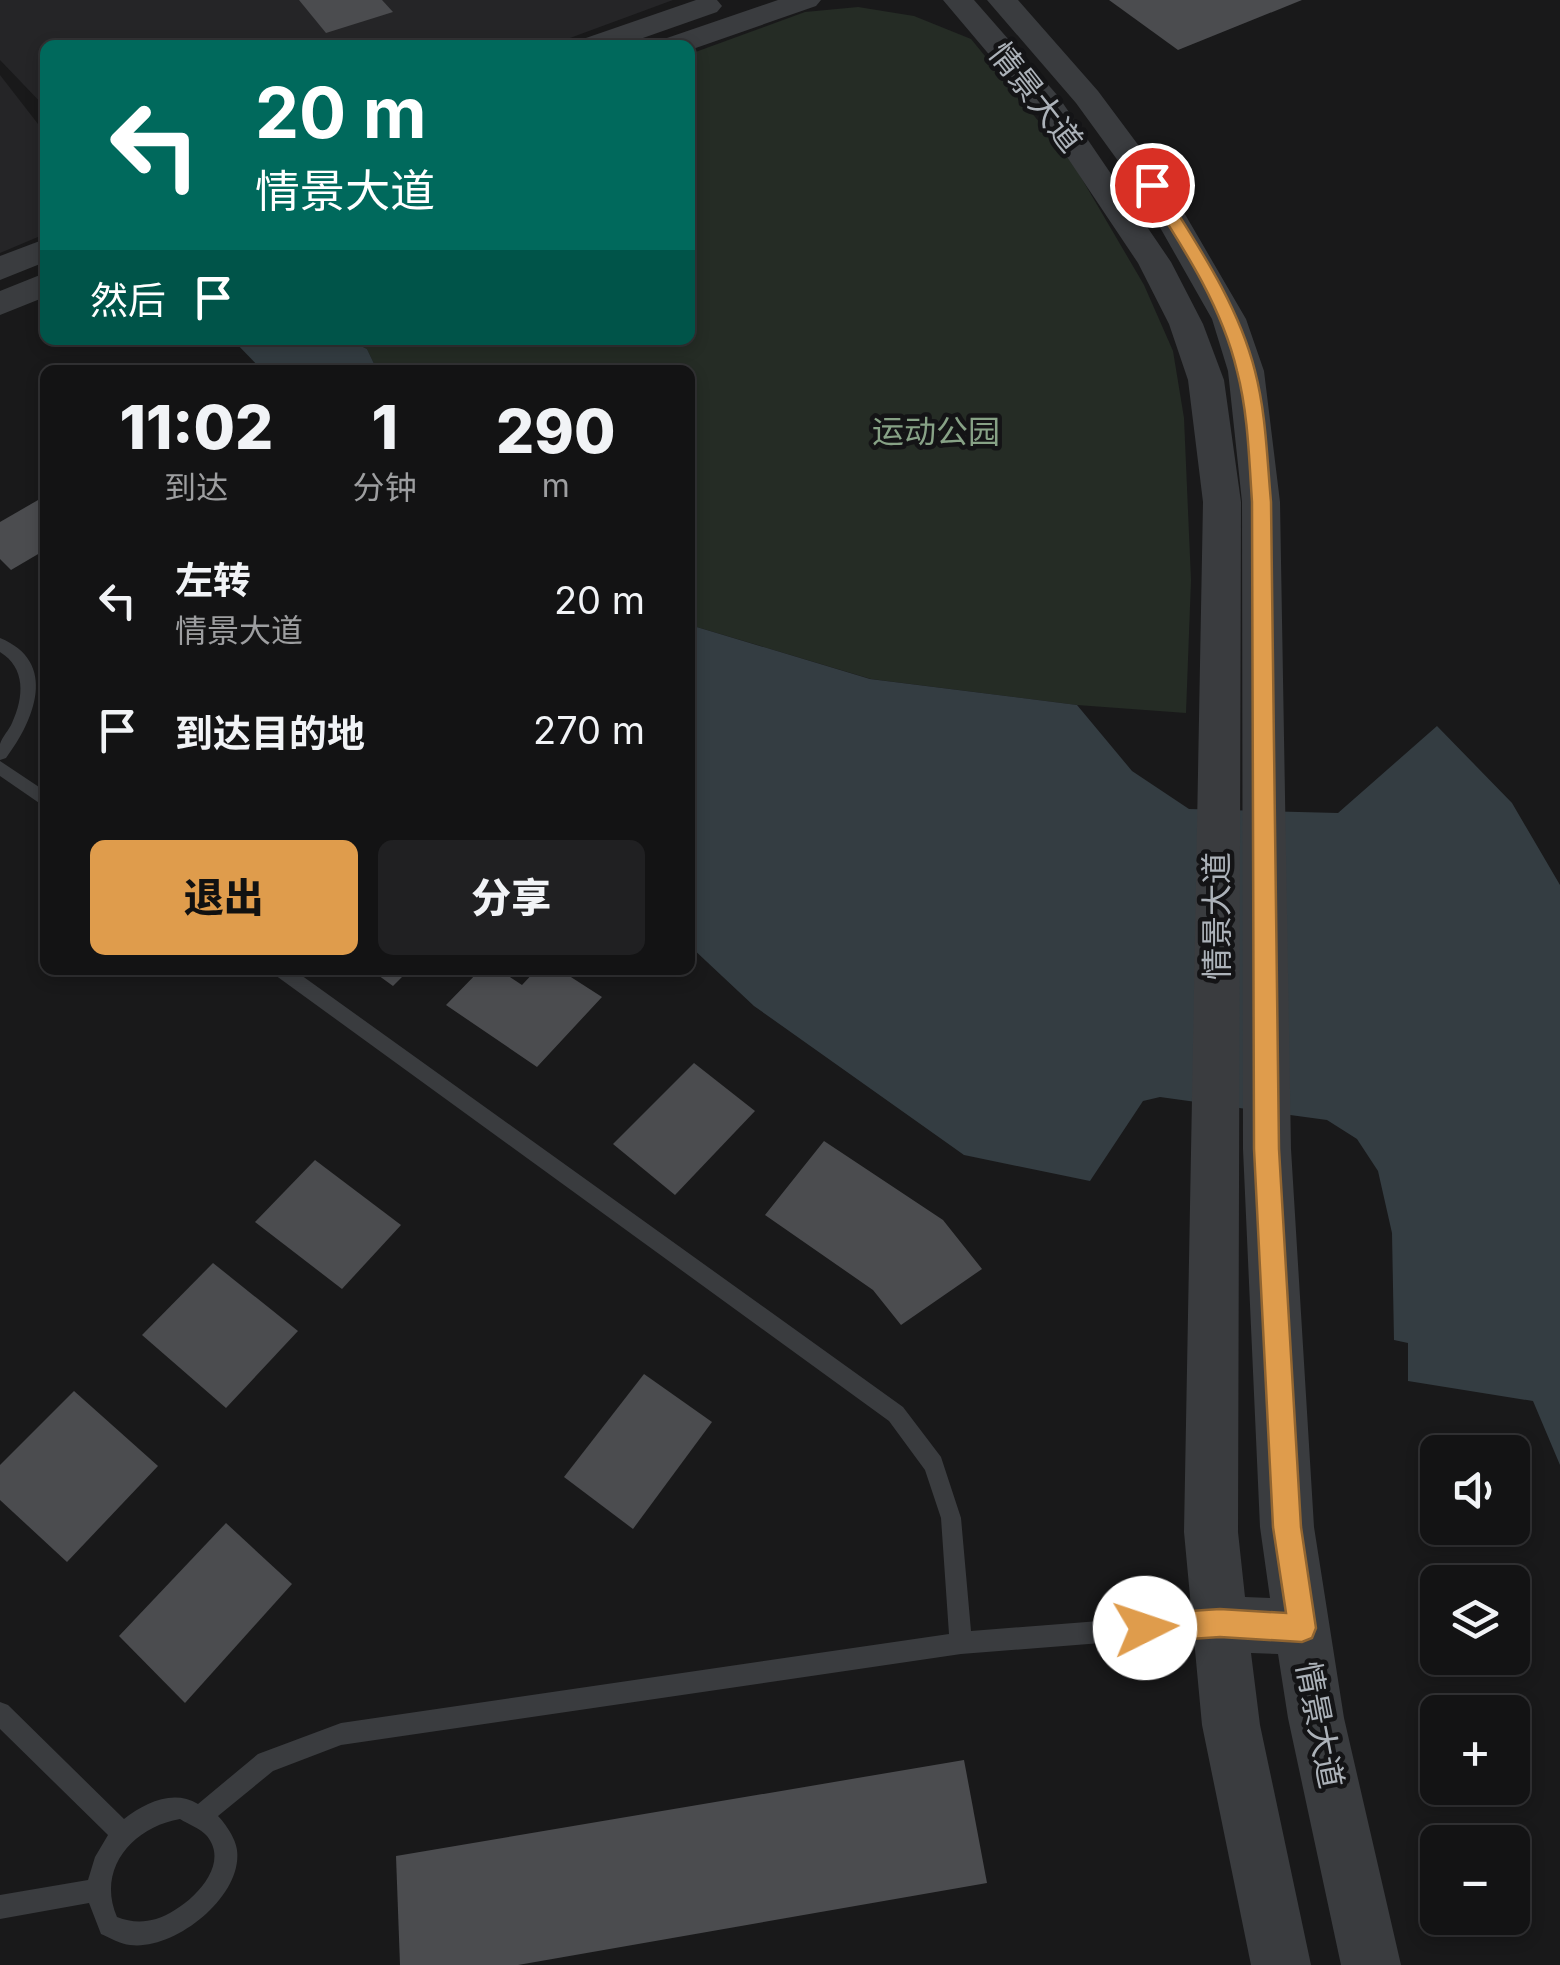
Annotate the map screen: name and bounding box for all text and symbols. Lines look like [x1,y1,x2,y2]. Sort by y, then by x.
street label: 情景大道 [981,35,1091,159]
text: 20 m [255,70,427,155]
icon: left [90,80,220,210]
pin [1110,143,1195,228]
icon: arrive [1125,158,1180,213]
text: 情景大道 [255,163,435,218]
icon: arrive [186,270,241,325]
text: 然后 [90,277,166,323]
text: 11:02 [119,391,273,463]
text: 1 [371,391,398,463]
text: 290 [496,395,616,467]
park label: 运动公园 [872,412,1000,451]
text: m [542,466,570,505]
text: 到达 [164,468,228,507]
text: 分钟 [353,468,417,507]
text: 左转 [175,557,251,603]
icon: left [90,573,145,628]
text: 20 m [554,577,645,623]
text: 情景大道 [175,611,303,650]
icon: arrive [90,703,145,758]
text: 270 m [533,707,645,753]
text: 到达目的地 [175,710,365,756]
button: 退出 [90,840,358,955]
button: 分享 [378,840,645,955]
street label: 情景大道 [1197,852,1236,980]
map controls [1420,1435,1530,1935]
button: sound [1420,1435,1530,1545]
button: layers [1420,1565,1530,1675]
position arrow [1093,1576,1197,1680]
street label: 情景大道 [1289,1658,1351,1792]
button: + [1420,1695,1530,1805]
button: − [1420,1825,1530,1935]

